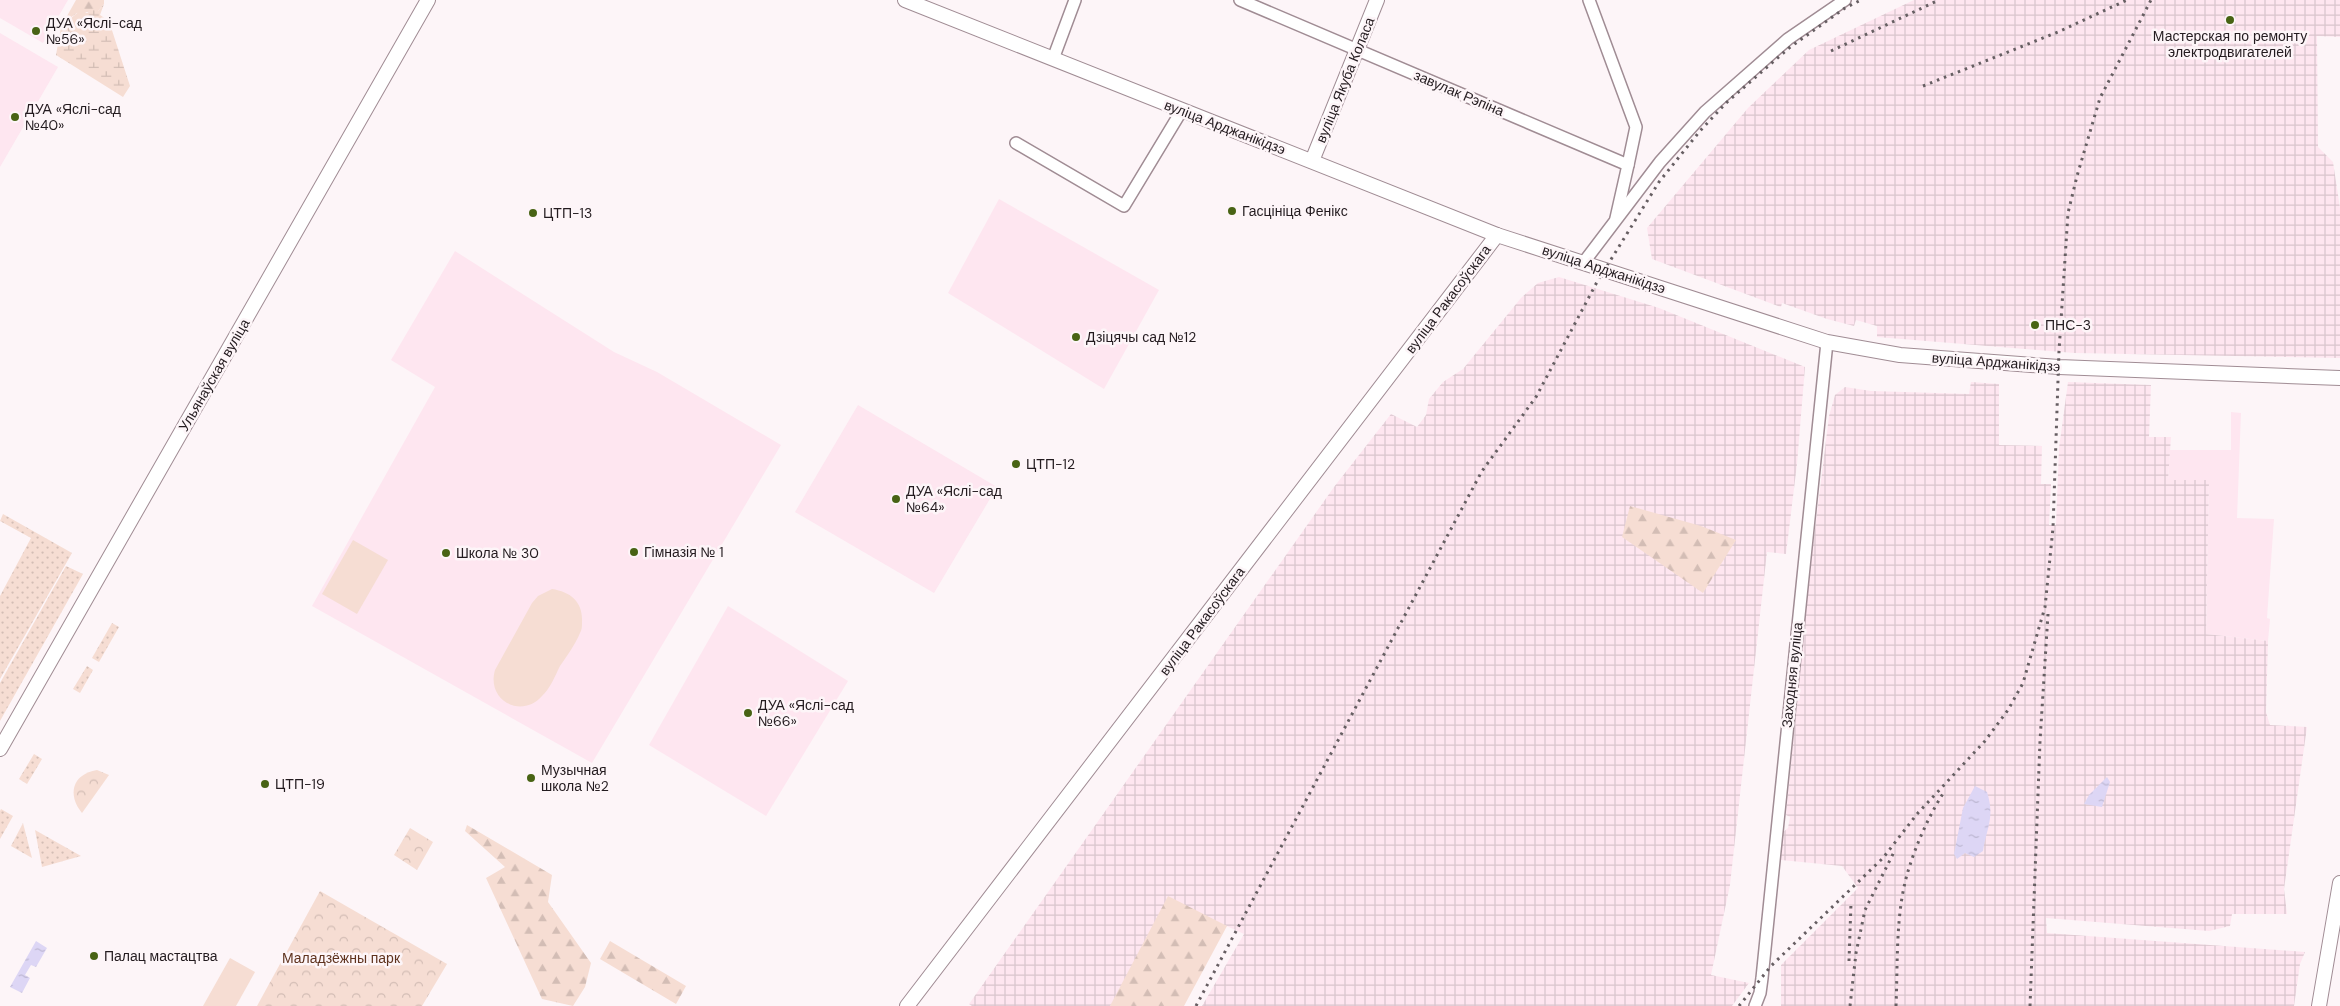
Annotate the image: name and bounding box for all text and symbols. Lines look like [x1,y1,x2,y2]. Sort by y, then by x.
place label: ДУА «Яслі-сад №56» [46,14,142,48]
street label: вуліца Якуба Коласа [1312,14,1378,145]
marker: Мастерская по ремонту электродвигателей [2224,14,2236,26]
marker: ДУА «Яслі-сад №56» [30,25,42,37]
place label: Мастерская по ремонту электродвигателей [2153,27,2307,61]
street label: завулак Рэпіна [1411,66,1507,120]
street label: вуліца Арджанікідзэ [1162,96,1288,158]
place label: ДУА «Яслі-сад №40» [25,100,121,134]
marker: ДУА «Яслі-сад №40» [9,111,21,123]
place label: Гасцініца Фенікс [1242,202,1348,220]
place label: ЦТП-13 [543,204,592,222]
marker: Гасцініца Фенікс [1226,205,1238,217]
marker: ЦТП-13 [527,207,539,219]
street label: вуліца Ракасоўскага [1401,241,1495,357]
street label: вуліца Арджанікідзэ [1540,241,1668,297]
street label: Ульянаўская вуліца [174,315,254,434]
place label: ПНС-3 [2045,316,2091,334]
marker: ПНС-3 [2029,319,2041,331]
place label: Дзіцячы сад №12 [1086,328,1196,346]
marker: Дзіцячы сад №12 [1070,331,1082,343]
street label: вуліца Арджанікідзэ [1931,349,2061,375]
place label: ЦТП-12 [1026,455,1075,473]
marker: ЦТП-12 [1010,458,1022,470]
place label: ДУА «Яслі-сад №64» [906,482,1002,516]
marker: ДУА «Яслі-сад №64» [890,493,902,505]
place label: Гімназія № 1 [644,543,724,561]
place label: Школа № 30 [456,544,539,562]
marker: Гімназія № 1 [628,546,640,558]
marker: Школа № 30 [440,547,452,559]
street label: вуліца Ракасоўскага [1155,563,1249,679]
street label: Заходняя вуліца [1777,621,1807,729]
place label: ДУА «Яслі-сад №66» [758,696,854,730]
marker: ДУА «Яслі-сад №66» [742,707,754,719]
place label: Музычная школа №2 [541,761,609,795]
marker: Музычная школа №2 [525,772,537,784]
place label: ЦТП-19 [275,775,325,793]
marker: ЦТП-19 [259,778,271,790]
place label: Палац мастацтва [104,947,218,965]
park label: Маладзёжны парк [282,949,401,967]
marker: Палац мастацтва [88,950,100,962]

